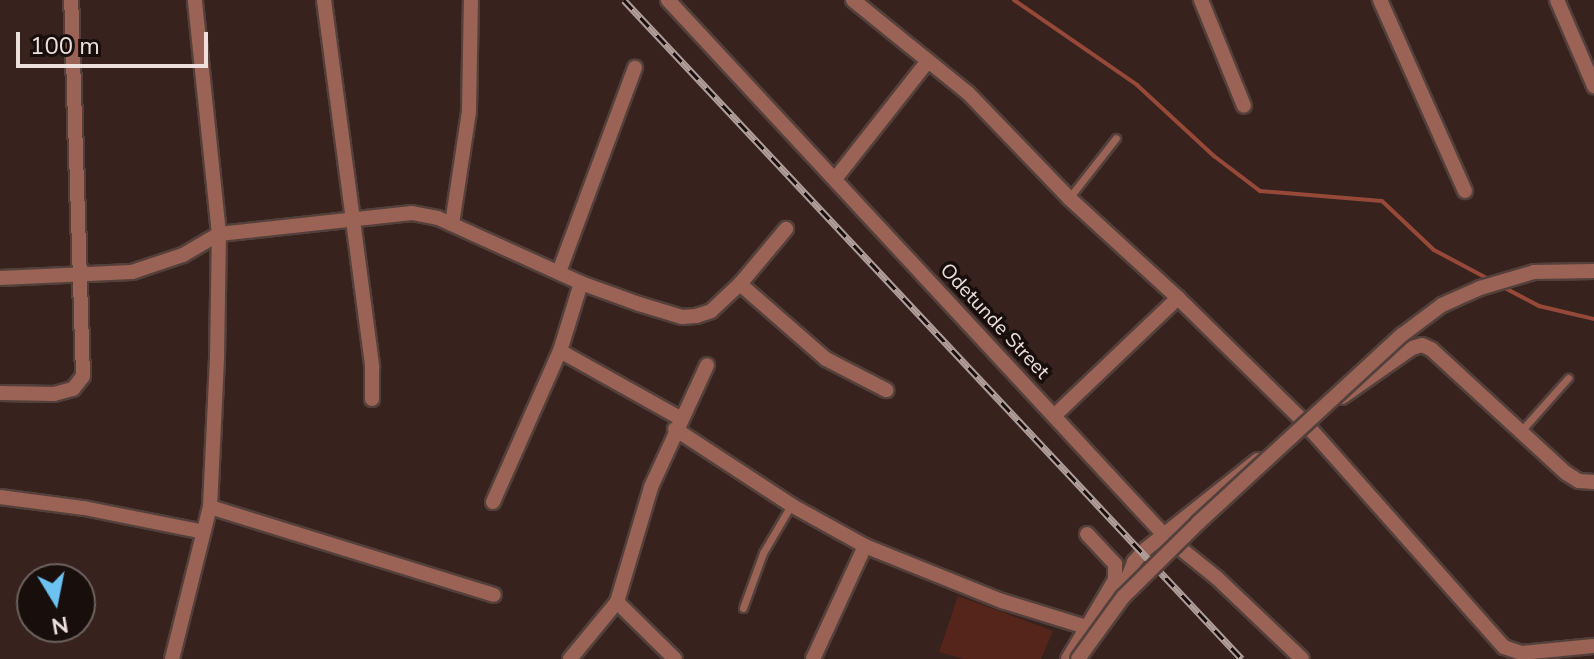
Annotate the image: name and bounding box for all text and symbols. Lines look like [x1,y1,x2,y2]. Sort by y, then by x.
scale bar [20,16,212,66]
text: 100 m [30,30,100,62]
street label: Odetunde Street [935,258,1055,384]
north arrow [16,563,96,643]
text: N [49,608,71,641]

